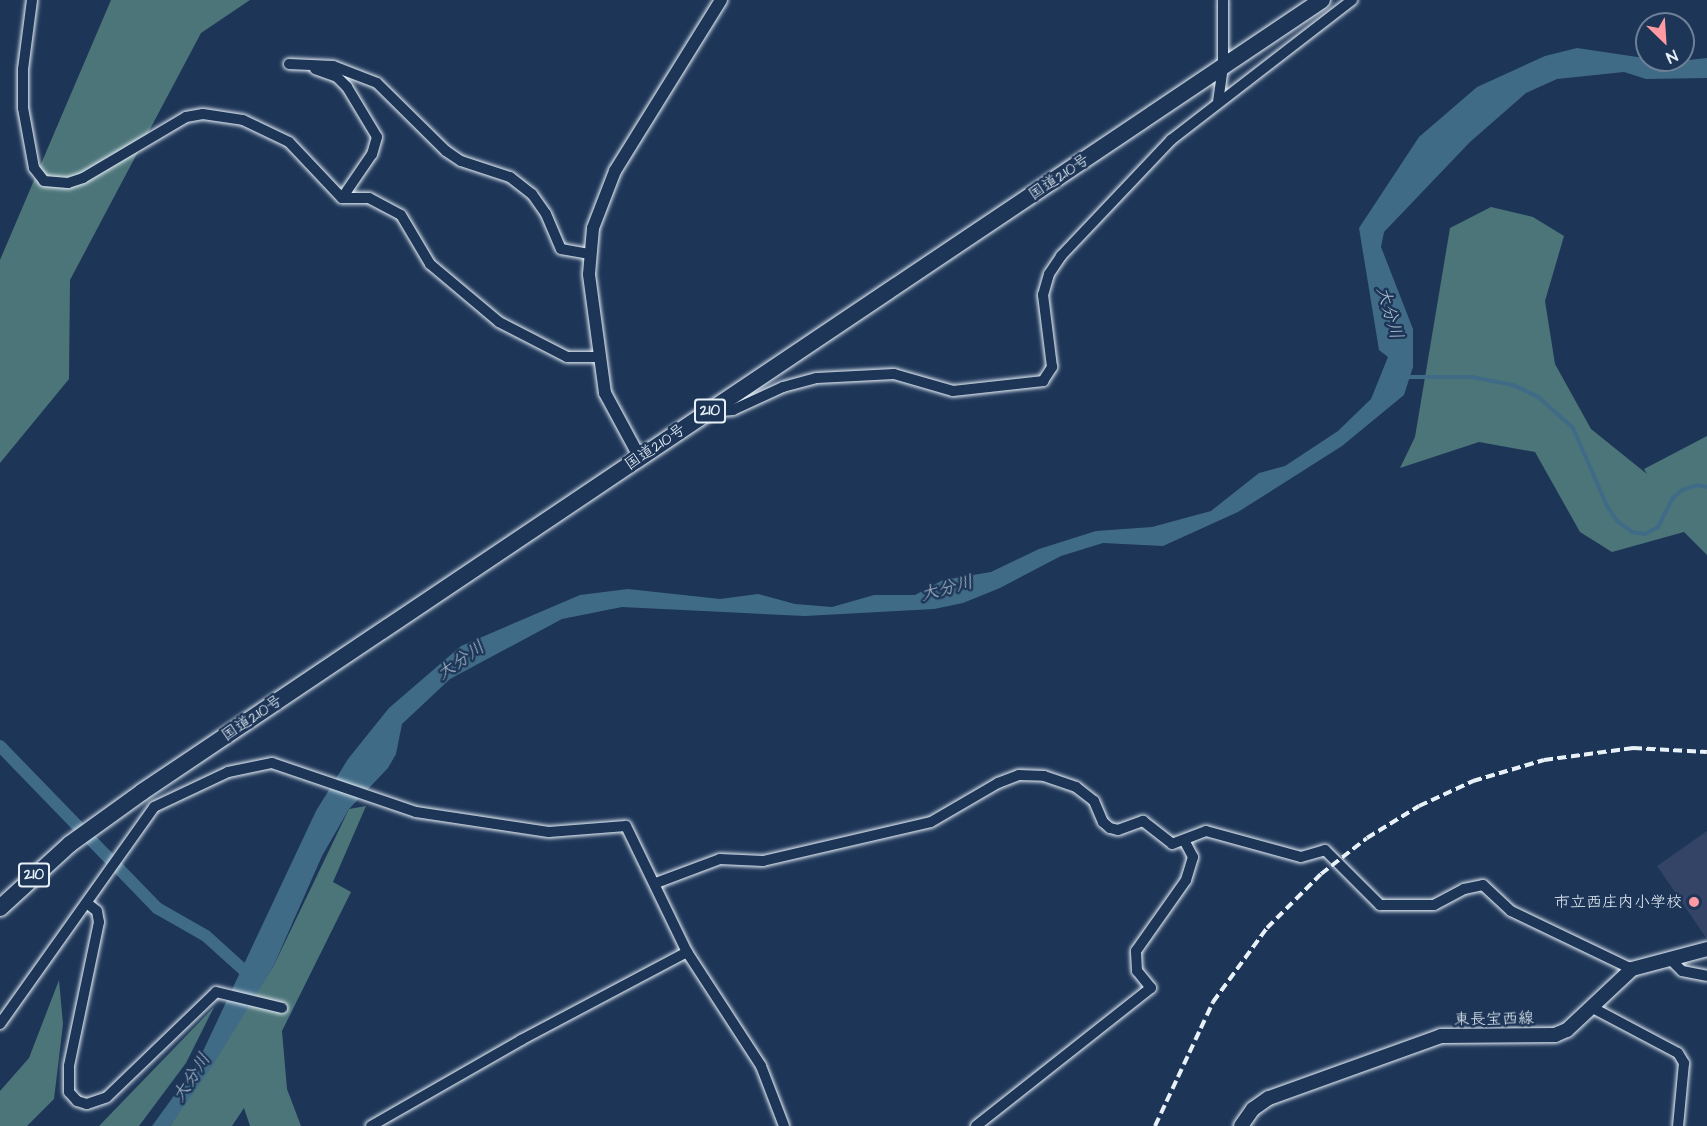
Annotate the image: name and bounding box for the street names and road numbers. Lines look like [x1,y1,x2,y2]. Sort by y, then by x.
street label: 国道210号 [1025,150,1093,204]
road number: 210 [694,399,726,423]
street label: 国道210号 [621,420,689,474]
street label: 国道210号 [218,691,286,745]
road number: 210 [18,863,51,887]
street label: 東長宝西線 [1454,1009,1534,1029]

